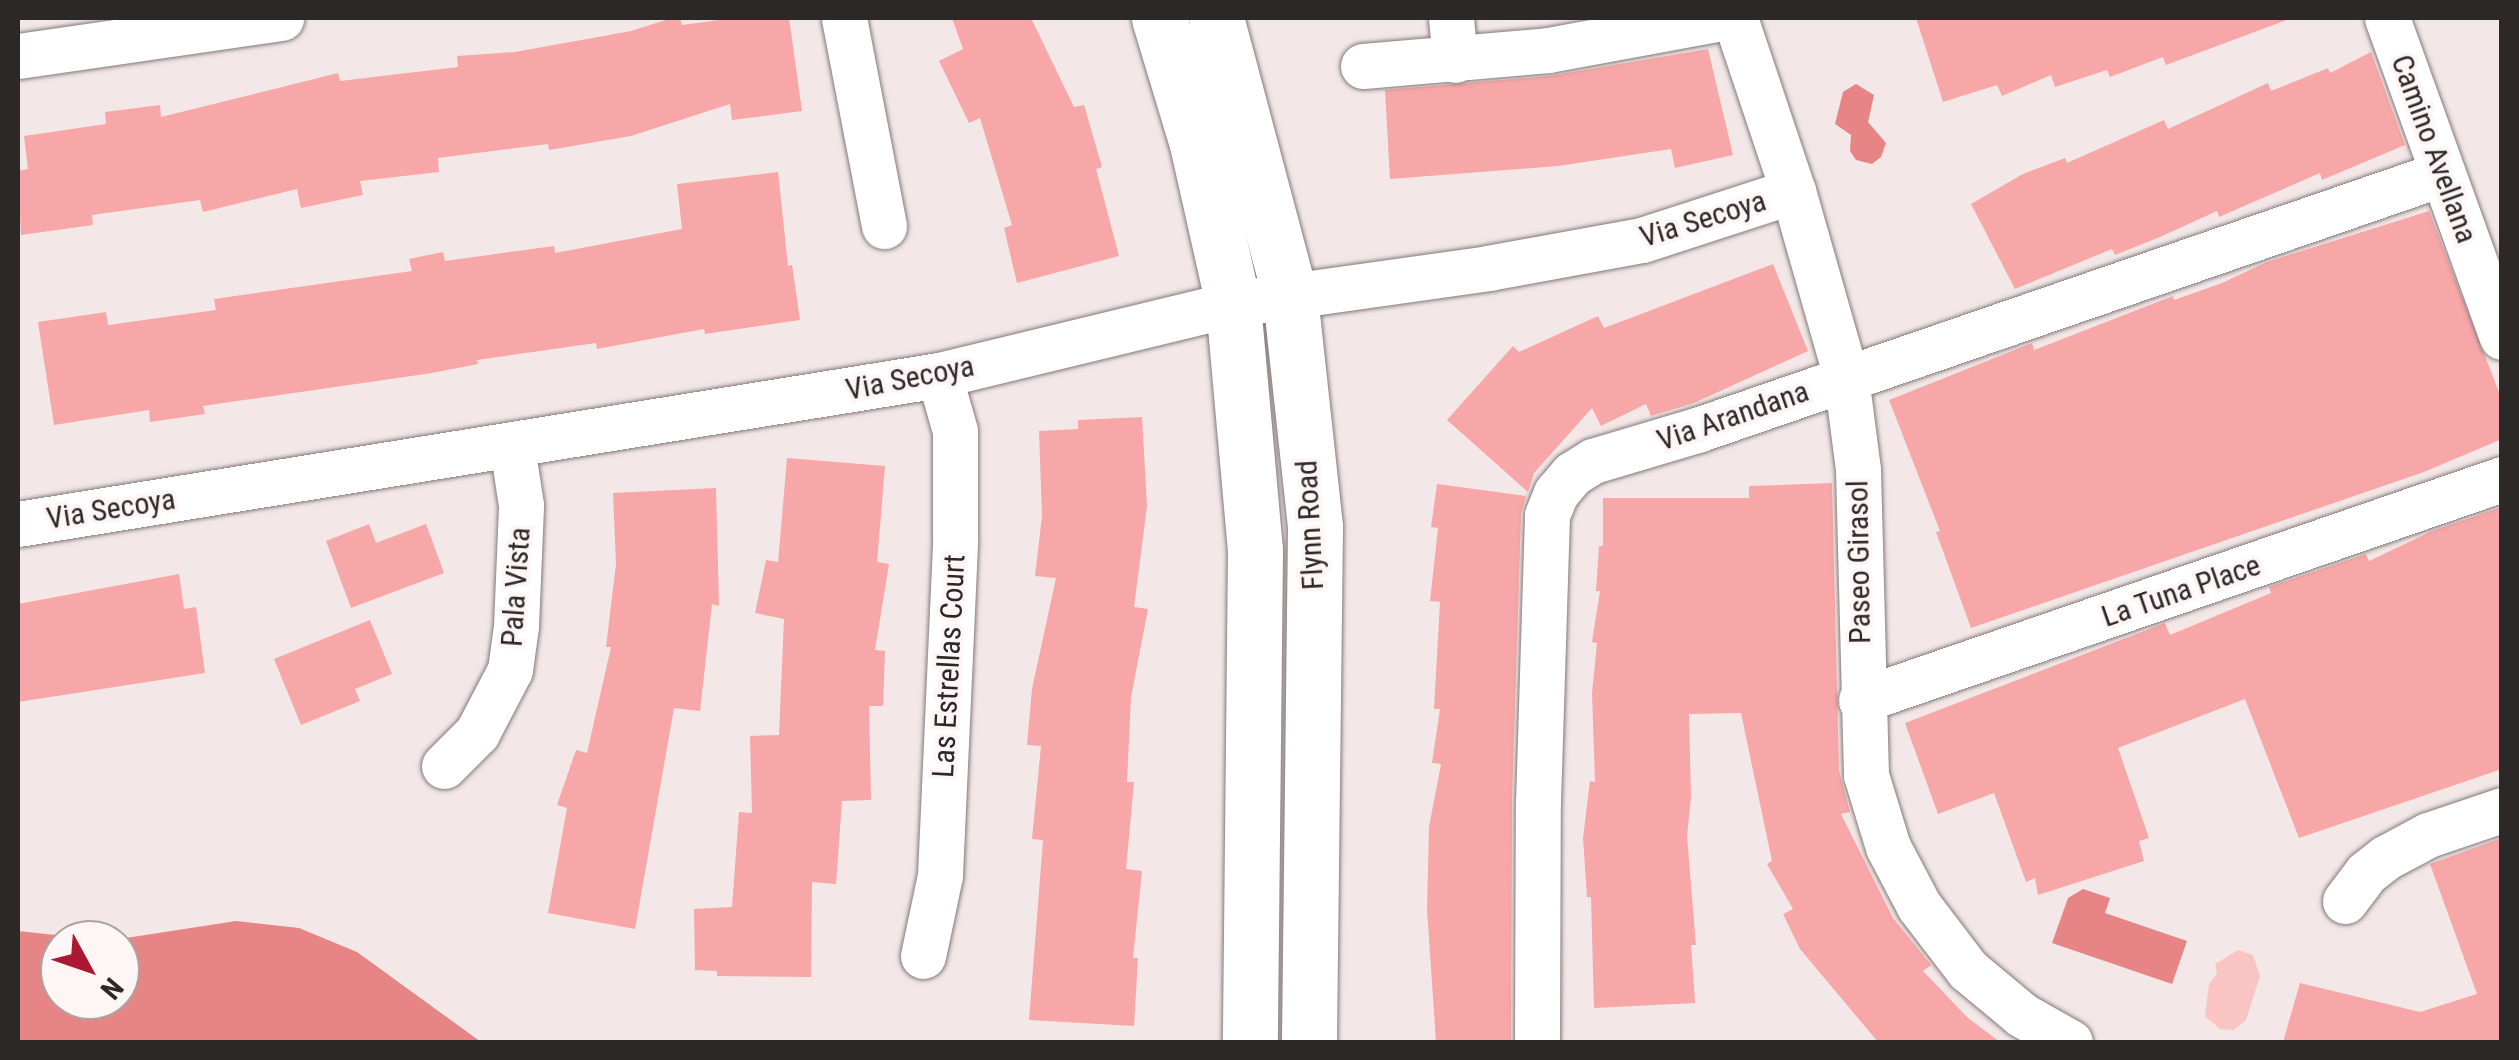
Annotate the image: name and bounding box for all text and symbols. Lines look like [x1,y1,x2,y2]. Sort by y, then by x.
street label: Camino Avellana [2383,50,2485,248]
street label: Via Secoya [1636,183,1770,255]
street label: Via Secoya [843,348,977,408]
street label: Via Arandana [1653,373,1813,459]
street label: Flynn Road [1289,459,1331,591]
street label: Paseo Girasol [1840,480,1878,644]
street label: Via Secoya [44,481,178,537]
street label: Pala Vista [494,526,538,648]
street label: La Tuna Place [2097,547,2265,635]
street label: Las Estrellas Court [925,553,973,779]
north arrow [40,920,140,1020]
text: N [94,971,130,1005]

